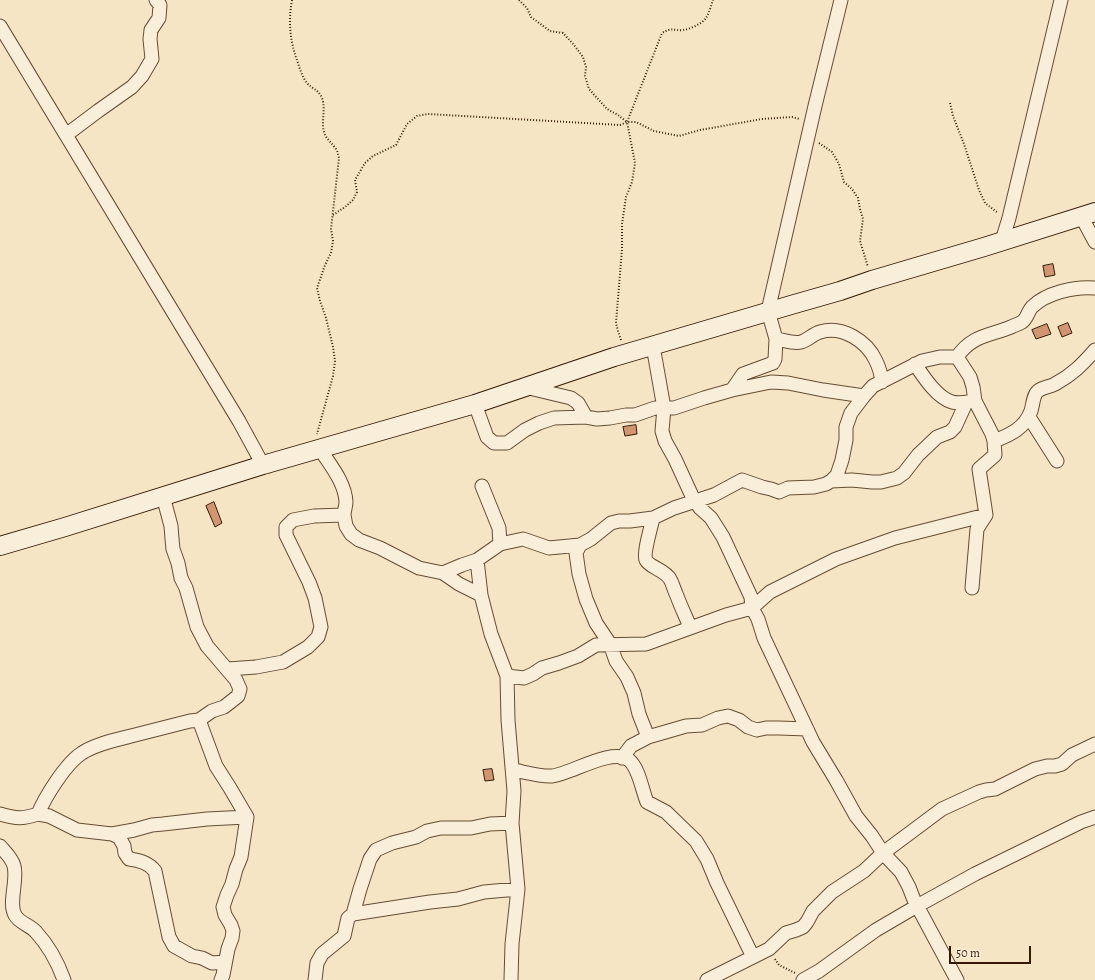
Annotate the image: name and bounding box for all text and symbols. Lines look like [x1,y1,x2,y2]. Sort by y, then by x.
scale bar [951,938,1033,964]
text: 50 m [956,945,980,961]

